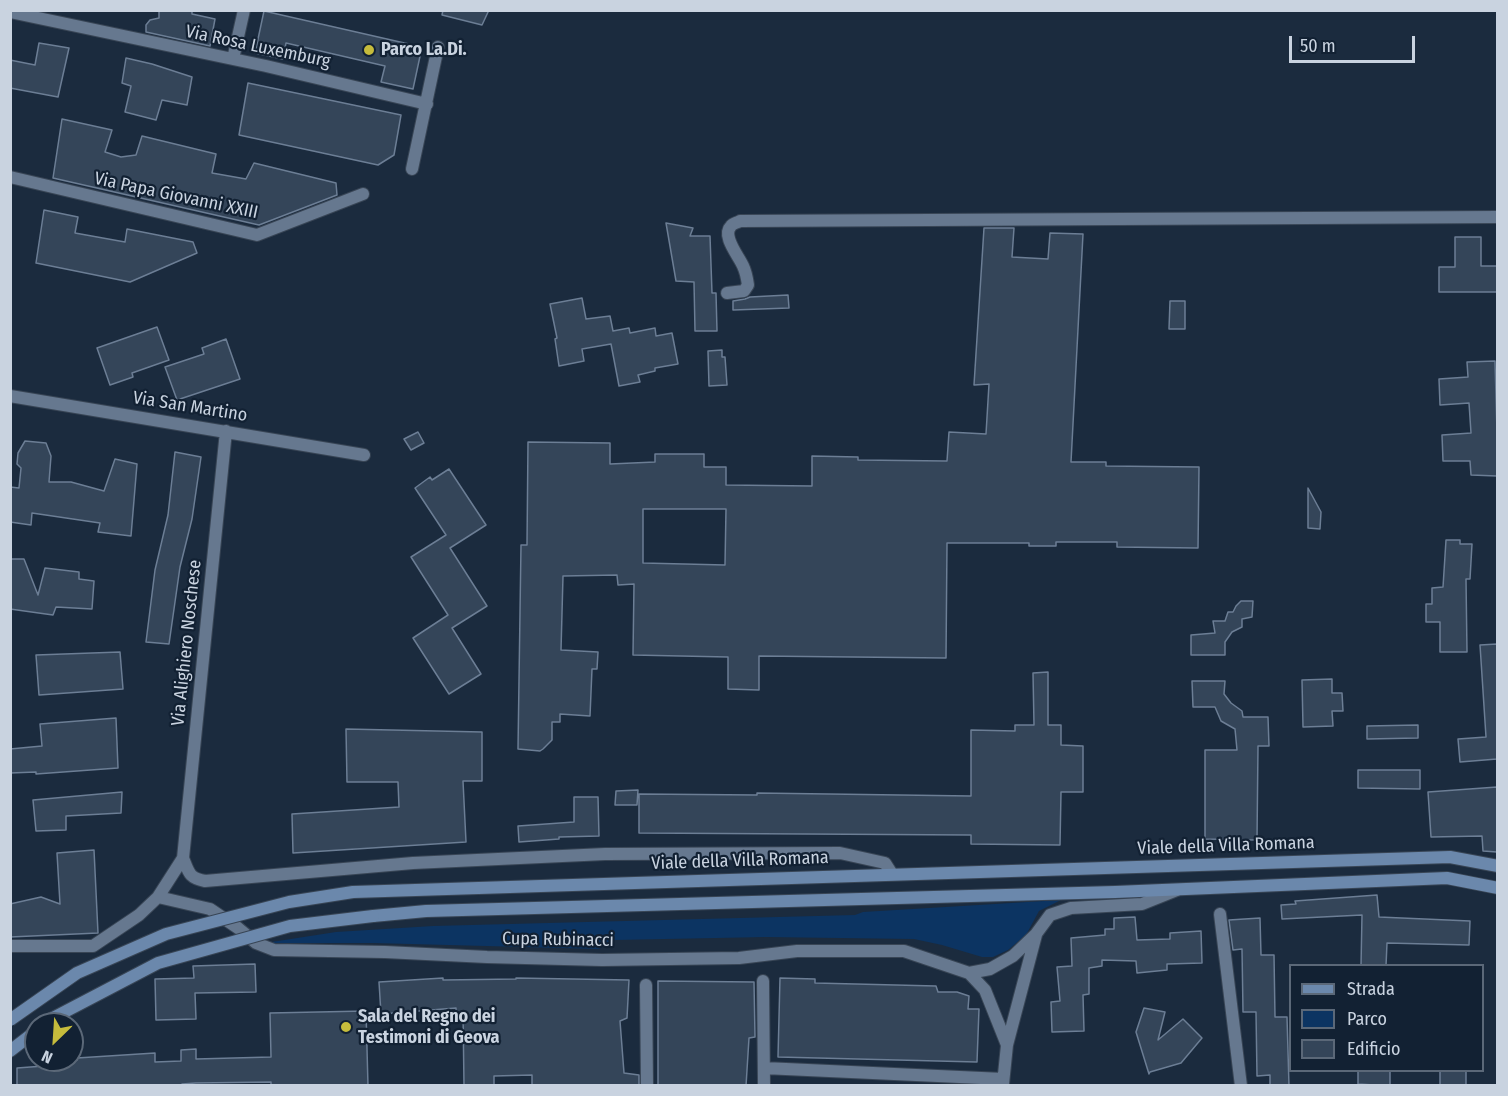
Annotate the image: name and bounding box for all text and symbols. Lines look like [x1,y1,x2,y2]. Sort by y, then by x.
street label: Via Rosa Luxemburg [184,21,332,73]
scale bar [1292,24,1418,62]
text: 50 m [1300,35,1336,57]
place label: Parco La.Di. [381,39,467,61]
marker: Parco La.Di. [362,43,376,57]
street label: Via Papa Giovanni XXIII [92,168,260,224]
street label: Via San Martino [131,387,249,427]
street label: Via Alighiero Noschese [168,559,206,727]
street label: Viale della Villa Romana [1137,832,1315,860]
street label: Viale della Villa Romana [651,847,829,875]
street label: Cupa Rubinacci [502,928,614,952]
legend [1289,964,1484,1072]
text: Strada [1347,978,1395,1000]
place label: Sala del Regno dei Testimoni di Geova [358,1006,500,1048]
text: Parco [1347,1008,1387,1030]
north arrow [24,1012,84,1072]
marker: Sala del Regno dei Testimoni di Geova [339,1020,353,1034]
text: Edificio [1347,1038,1400,1060]
text: N [39,1046,55,1068]

